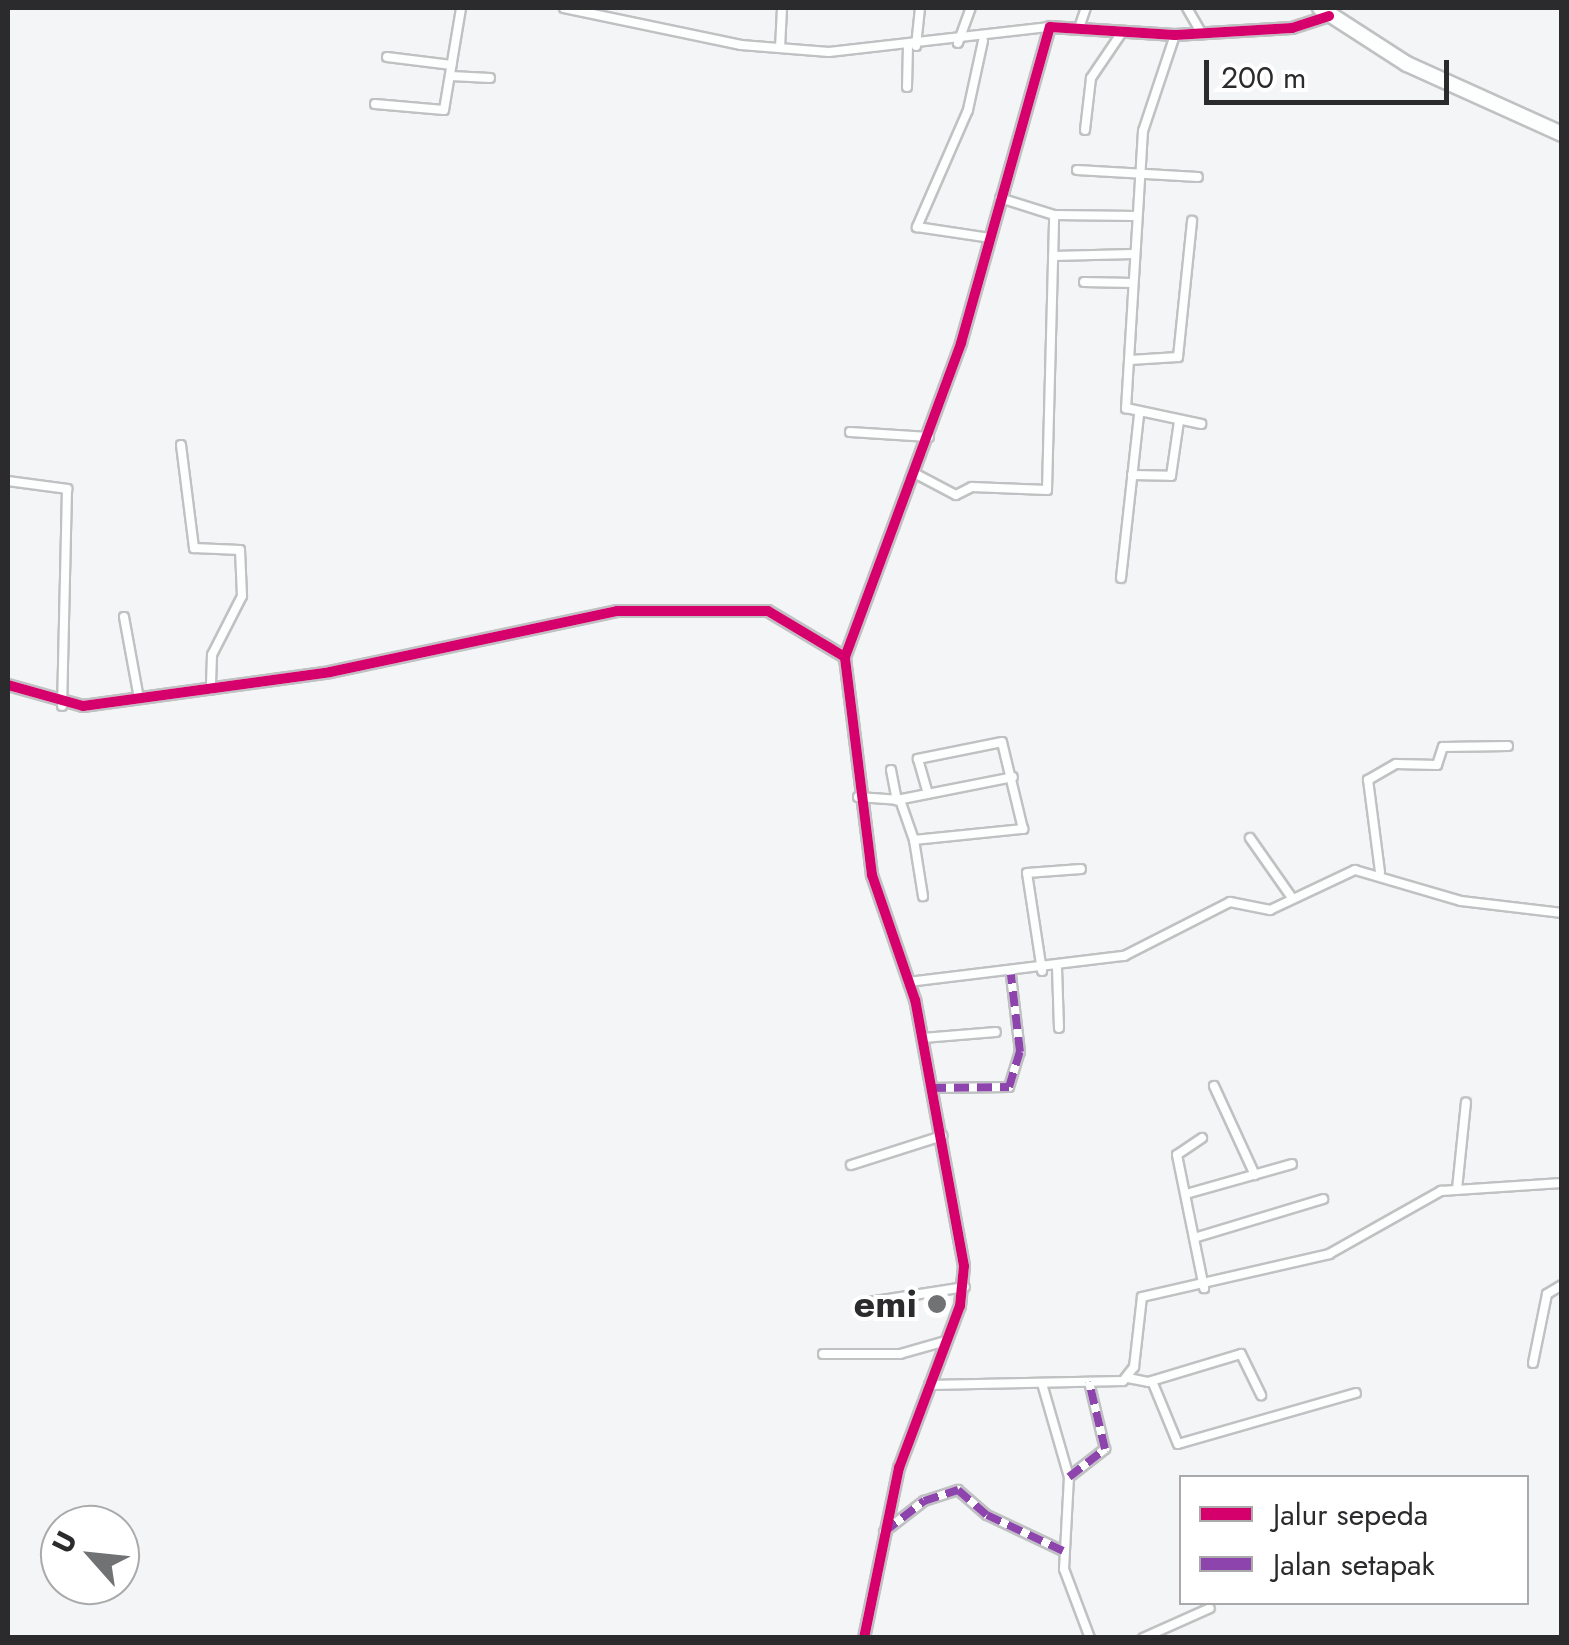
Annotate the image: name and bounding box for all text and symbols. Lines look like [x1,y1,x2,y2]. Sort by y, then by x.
scale bar [1209,40,1454,102]
text: 200 m [1221,56,1306,99]
place label: emi [854,1281,917,1327]
marker: emi [926,1293,948,1315]
legend [1179,1475,1529,1605]
text: Jalur sepeda [1273,1493,1428,1536]
north arrow [40,1505,140,1605]
text: U [42,1524,87,1560]
text: Jalan setapak [1273,1543,1435,1586]

